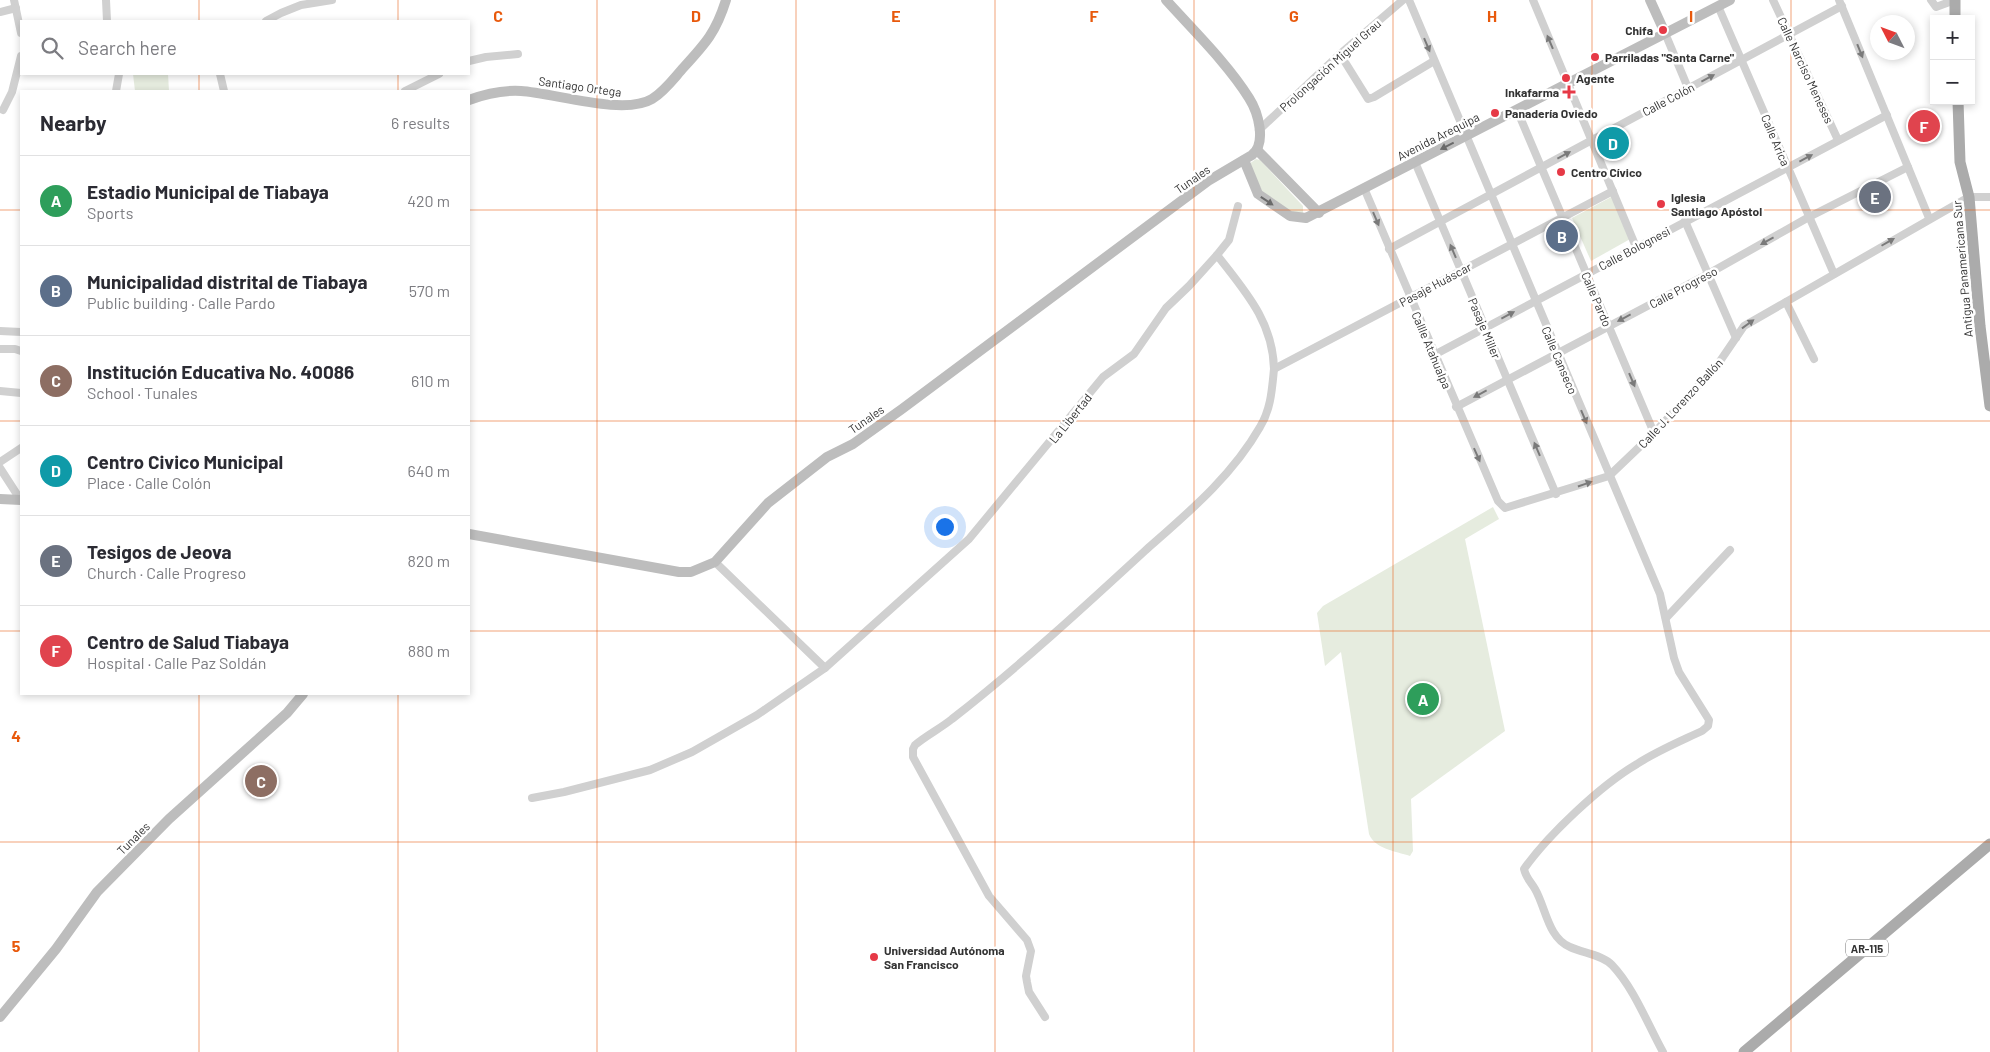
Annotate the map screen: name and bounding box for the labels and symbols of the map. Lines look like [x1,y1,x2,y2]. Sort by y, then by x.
text: C [493,6,503,25]
text: D [691,6,701,25]
text: E [891,6,901,25]
text: F [1090,6,1099,25]
text: H [1487,6,1497,25]
text: I [1689,6,1693,25]
street label: Calle Narciso Meneses [1775,15,1837,126]
north arrow [1870,15,1915,60]
street label: Prolongación Miguel Grau [1276,16,1384,114]
place label: Chifa [1625,23,1653,37]
marker: Chifa [1657,24,1669,36]
one-way arrow [1546,35,1554,49]
one-way arrow [1424,38,1432,52]
one-way arrow [1857,44,1865,58]
place label: Parriladas "Santa Carne" [1605,50,1735,64]
marker: Parriladas "Santa Carne" [1589,51,1601,63]
place label: Agente [1576,71,1615,85]
marker: Agente [1560,72,1572,84]
street label: Santiago Ortega [538,73,622,99]
one-way arrow [1700,74,1715,82]
street label: Calle Colón [1639,79,1697,119]
place label: Inkafarma [1505,85,1559,99]
marker: Inkafarma [1563,86,1575,98]
place label: Panadería Oviedo [1505,106,1598,120]
marker: Panadería Oviedo [1489,107,1501,119]
pin: F [1908,107,1940,145]
street label: Avenida Arequipa [1395,109,1481,163]
street label: Calle Arica [1759,112,1793,168]
pin: D [1597,124,1629,162]
one-way arrow [1440,142,1454,150]
one-way arrow [1557,151,1572,159]
one-way arrow [1800,153,1813,162]
street label: Tunales [1172,162,1213,196]
place label: Centro Cívico [1571,165,1642,179]
marker: Centro Cívico [1555,166,1567,178]
pin: E [1859,178,1891,216]
place label: Iglesia Santiago Apóstol [1671,190,1762,218]
one-way arrow [1261,196,1274,206]
marker: Iglesia Santiago Apóstol [1655,198,1667,210]
street label: Antigua Panamericana Sur [1949,199,1975,338]
one-way arrow [1373,212,1381,226]
pin: B [1546,217,1578,255]
street label: Calle Bolognesi [1596,223,1672,273]
one-way arrow [1759,237,1774,245]
one-way arrow [1881,238,1896,246]
one-way arrow [1448,244,1456,258]
street label: Pasaje Huáscar [1396,259,1474,309]
street label: Calle Progreso [1647,263,1719,311]
street label: Calle Pardo [1579,269,1615,329]
street label: Pasaje Miller [1466,295,1504,361]
street label: Callle Atahualpa [1409,309,1455,391]
one-way arrow [1501,311,1515,319]
one-way arrow [1617,314,1631,322]
one-way arrow [1742,319,1755,329]
street label: Calle Canseco [1539,324,1581,396]
street label: Calle J. Lorenzo Ballón [1635,355,1725,451]
one-way arrow [1628,373,1636,387]
street label: La Libertad [1046,390,1094,446]
one-way arrow [1473,390,1487,398]
street label: Tunales [846,402,887,436]
one-way arrow [1581,410,1589,424]
one-way arrow [1532,442,1540,456]
one-way arrow [1474,448,1482,462]
one-way arrow [1578,480,1593,488]
your location [932,514,958,540]
pin: A [1407,680,1439,718]
text: 4 [11,726,21,745]
pin: C [245,762,277,800]
street label: Tunales [114,819,152,857]
text: 5 [12,936,21,955]
road number: AR-115 [1846,940,1888,956]
place label: Universidad Autónoma San Francisco [884,943,1005,971]
marker: Universidad Autónoma San Francisco [868,951,880,963]

